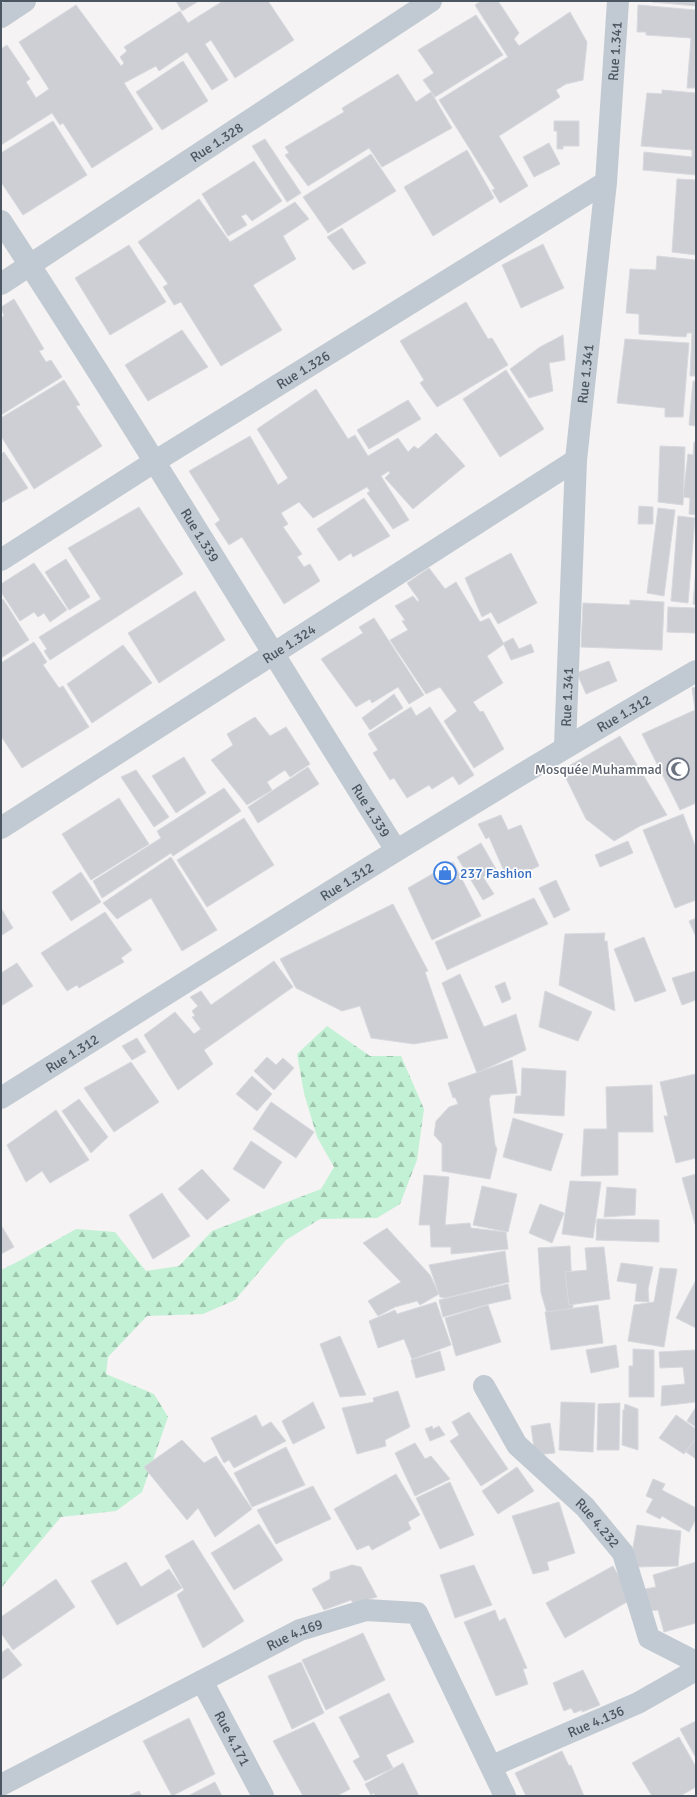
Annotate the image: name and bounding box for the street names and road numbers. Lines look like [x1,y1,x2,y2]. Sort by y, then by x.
street label: Rue 1.341 [605,21,626,82]
street label: Rue 1.328 [187,119,246,166]
street label: Rue 1.341 [574,343,597,404]
street label: Rue 1.326 [273,347,333,393]
street label: Rue 1.339 [177,506,223,565]
street label: Rue 1.324 [260,621,319,667]
street label: Rue 1.341 [558,667,577,727]
street label: Rue 1.312 [594,691,654,736]
street label: Rue 1.339 [348,781,394,841]
street label: Rue 1.312 [317,859,377,905]
street label: Rue 1.312 [43,1031,102,1077]
street label: Rue 4.232 [572,1495,623,1551]
street label: Rue 4.169 [264,1616,325,1655]
street label: Rue 4.136 [565,1702,627,1741]
street label: Rue 4.171 [211,1708,254,1769]

